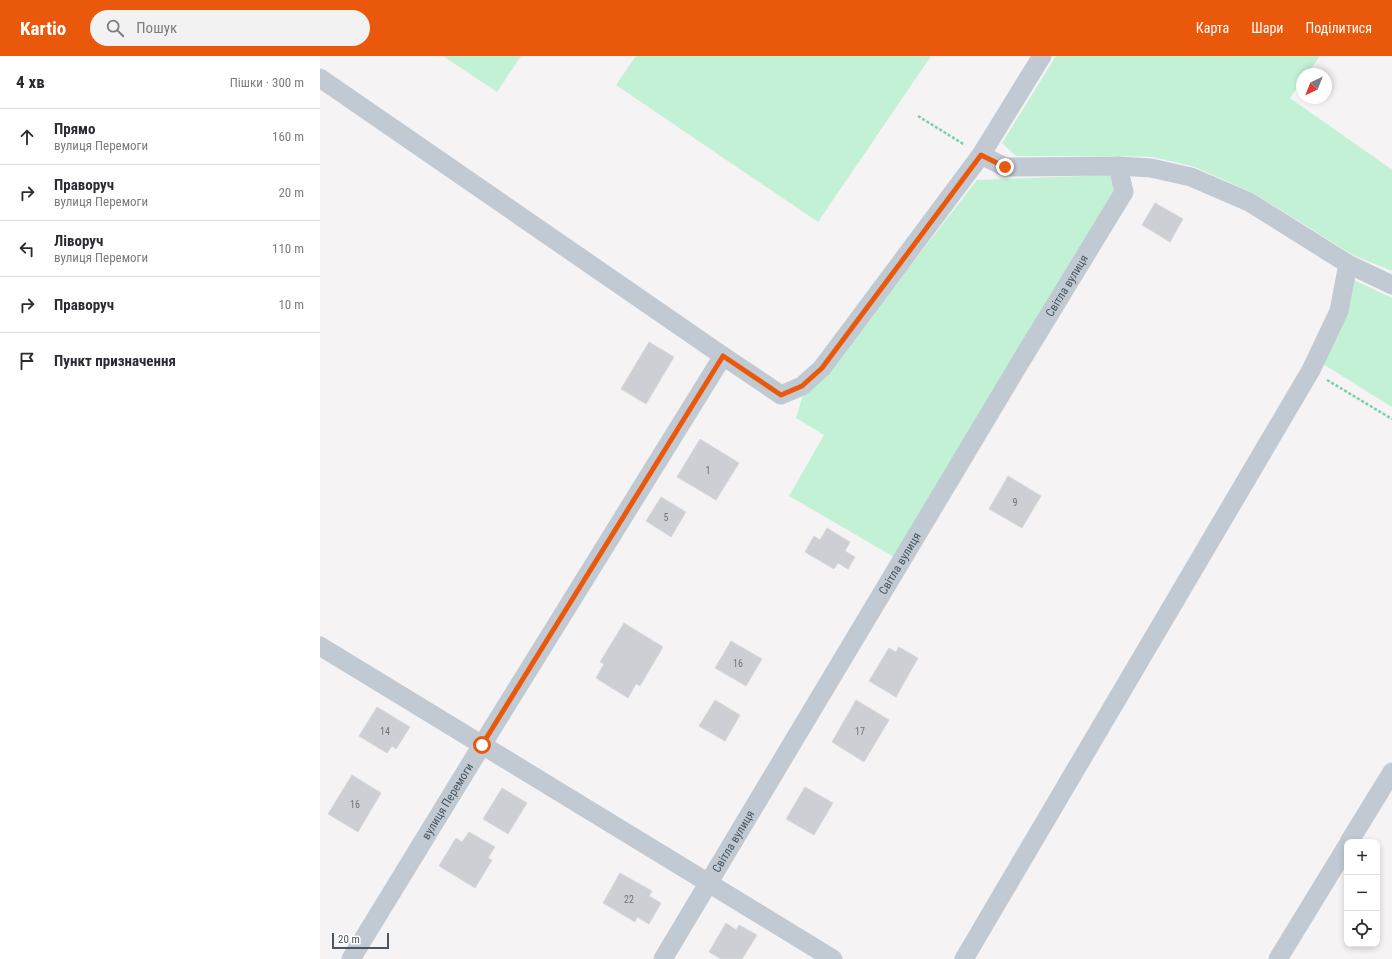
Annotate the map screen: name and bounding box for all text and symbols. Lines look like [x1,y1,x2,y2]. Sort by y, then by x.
search box [90,10,370,46]
text: Kartio [20,17,66,40]
icon: search [104,17,126,39]
text: Пошук [136,19,177,37]
text: Карта [1196,20,1229,36]
text: Шари [1251,20,1283,36]
text: Поділитися [1305,20,1372,36]
north arrow [1296,68,1332,104]
text: 4 хв [16,72,45,92]
text: Пішки · 300 m [230,75,304,90]
text: Прямо [54,120,95,138]
icon: ahead [16,126,38,148]
text: 160 m [272,129,304,144]
text: вулиця Перемоги [54,138,148,153]
route end [996,158,1014,176]
text: Праворуч [54,176,114,194]
icon: right [16,182,38,204]
text: 20 m [278,185,304,200]
text: вулиця Перемоги [54,194,148,209]
text: Ліворуч [54,232,103,250]
icon: left [16,238,38,260]
text: 110 m [272,241,304,256]
text: вулиця Перемоги [54,250,148,265]
street label: Світла вулиця [1043,252,1091,319]
icon: right [16,294,38,316]
text: Праворуч [54,296,114,314]
text: 10 m [278,297,304,312]
icon: arrive [16,350,38,372]
text: Пункт призначення [54,352,176,370]
house number: 1 [706,465,710,476]
house number: 9 [1013,497,1018,508]
house number: 5 [664,512,669,523]
street label: Світла вулиця [876,530,924,597]
house number: 16 [733,658,743,669]
house number: 14 [380,726,390,737]
house number: 17 [855,726,865,737]
route start [473,736,491,754]
street label: вулиця Перемоги [419,760,476,842]
house number: 16 [350,799,360,810]
street label: Світла вулиця [709,808,757,875]
map controls [1344,839,1380,947]
button: + [1344,839,1380,875]
button: − [1344,875,1380,911]
house number: 22 [624,894,634,905]
button: locate [1344,911,1380,947]
scale bar [332,931,389,950]
text: 20 m [338,933,360,946]

